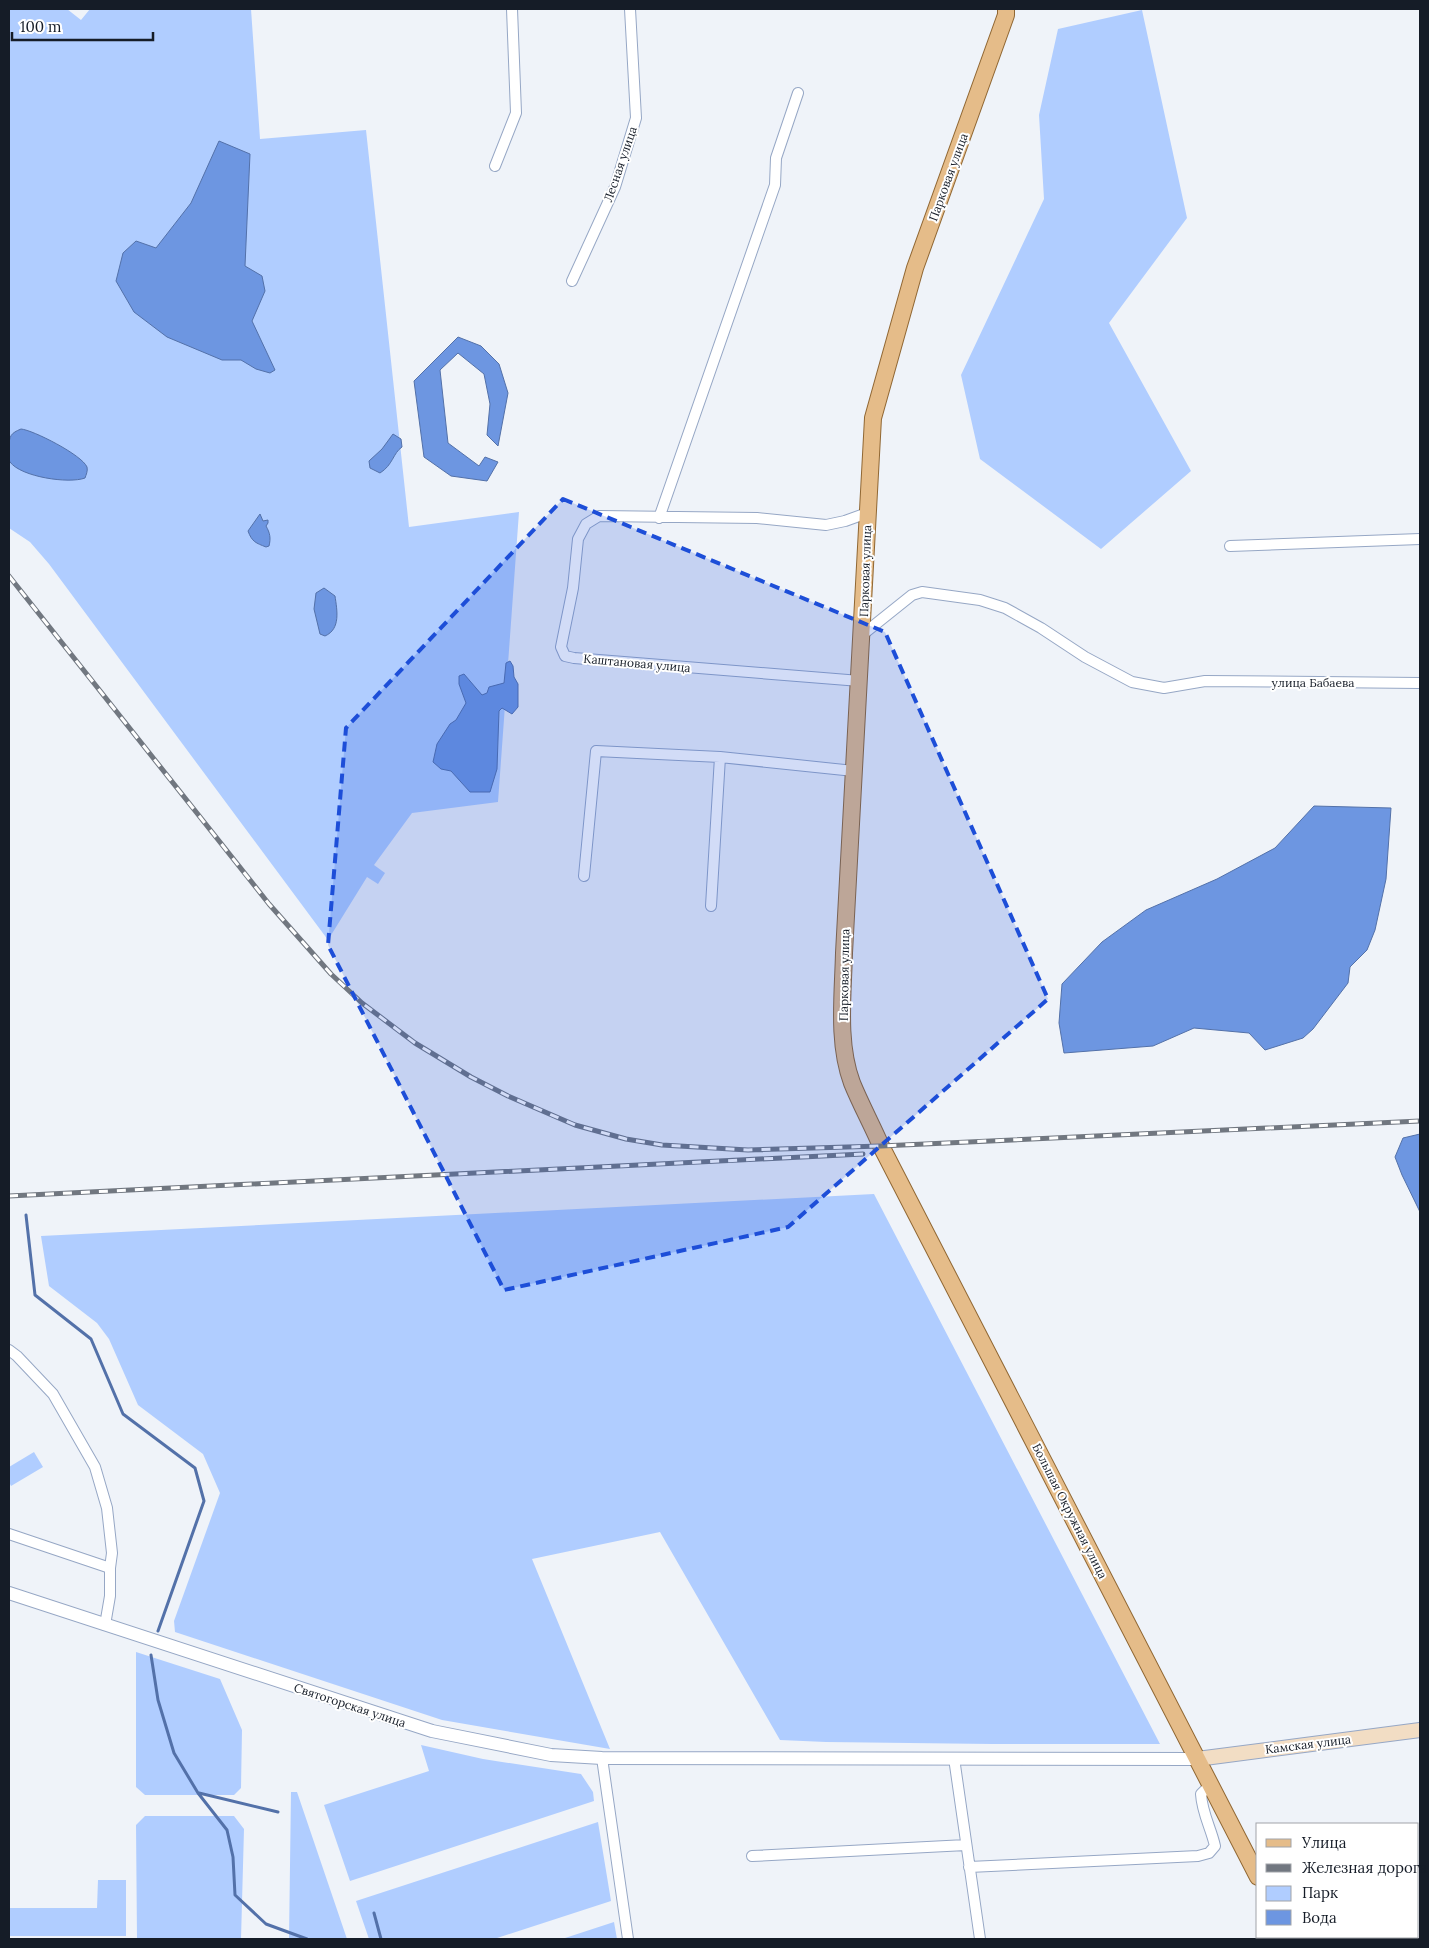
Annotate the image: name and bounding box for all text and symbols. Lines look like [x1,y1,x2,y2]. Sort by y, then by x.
scale bar [12,10,154,42]
text: 100 m [20,17,61,36]
street label: Лесная улица [600,124,640,204]
street label: Парковая улица [925,131,971,223]
street label: Парковая улица [856,525,874,617]
street label: Каштановая улица [583,651,691,675]
street label: улица Бабаева [1272,675,1355,690]
street label: Парковая улица [836,929,852,1021]
street label: Большая Окружная улица [1029,1441,1111,1581]
street label: Святогорская улица [292,1680,408,1730]
street label: Камская улица [1264,1731,1352,1757]
legend [1256,1823,1419,1938]
text: Улица [1301,1833,1347,1852]
text: Железная дорога [1302,1858,1427,1877]
text: Парк [1302,1883,1338,1902]
text: Вода [1302,1908,1337,1927]

